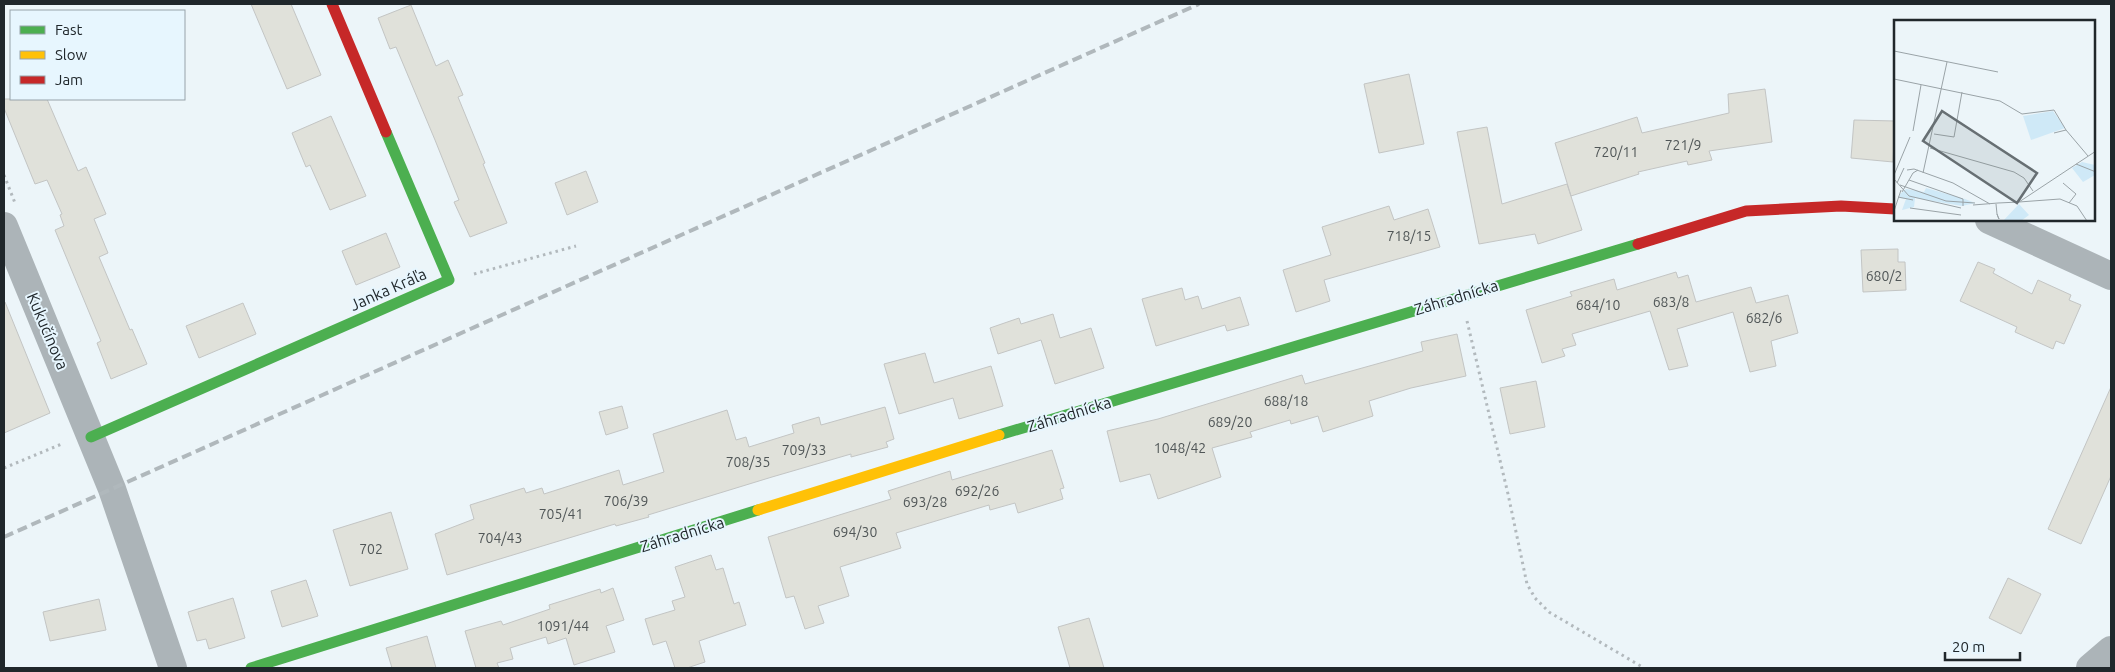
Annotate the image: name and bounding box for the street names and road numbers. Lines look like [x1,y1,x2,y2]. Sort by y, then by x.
street label: Janka Kráľa [347,264,429,314]
street label: Záhradnícka [1412,276,1500,318]
street label: Kukučínova [24,290,72,372]
street label: Záhradnícka [1025,393,1113,435]
street label: Záhradnícka [638,513,726,555]

